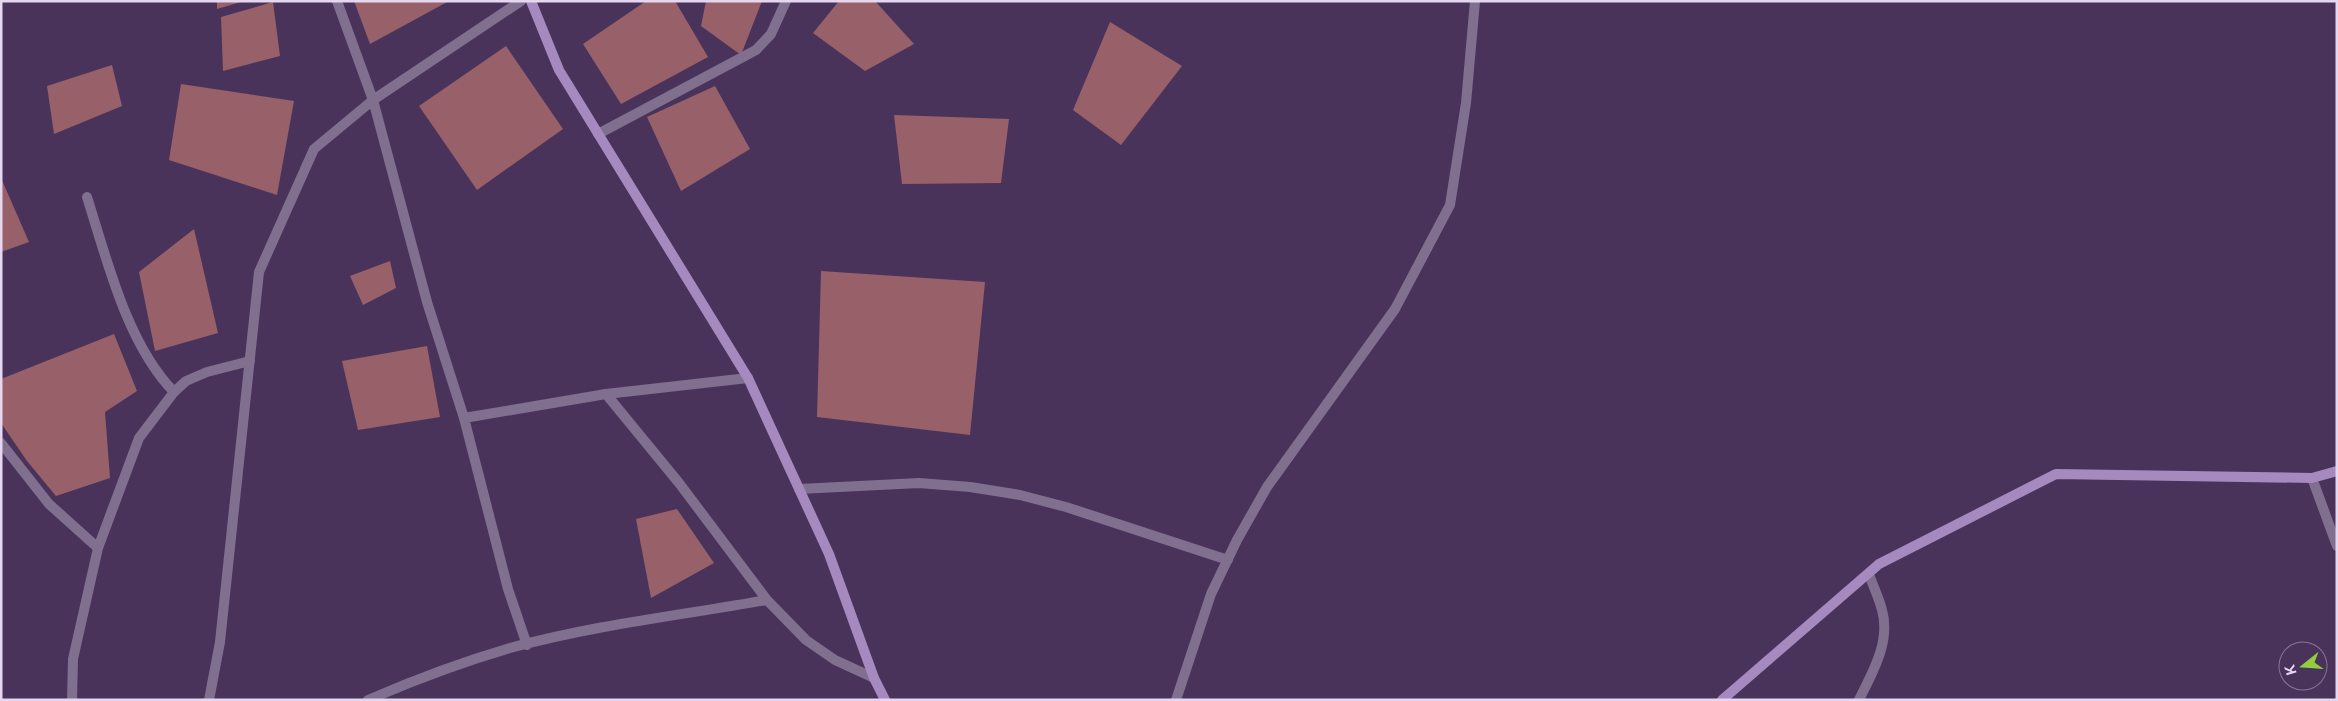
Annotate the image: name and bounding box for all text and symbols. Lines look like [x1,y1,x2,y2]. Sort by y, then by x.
north arrow [2278,641,2328,691]
text: K [2280,663,2300,677]

